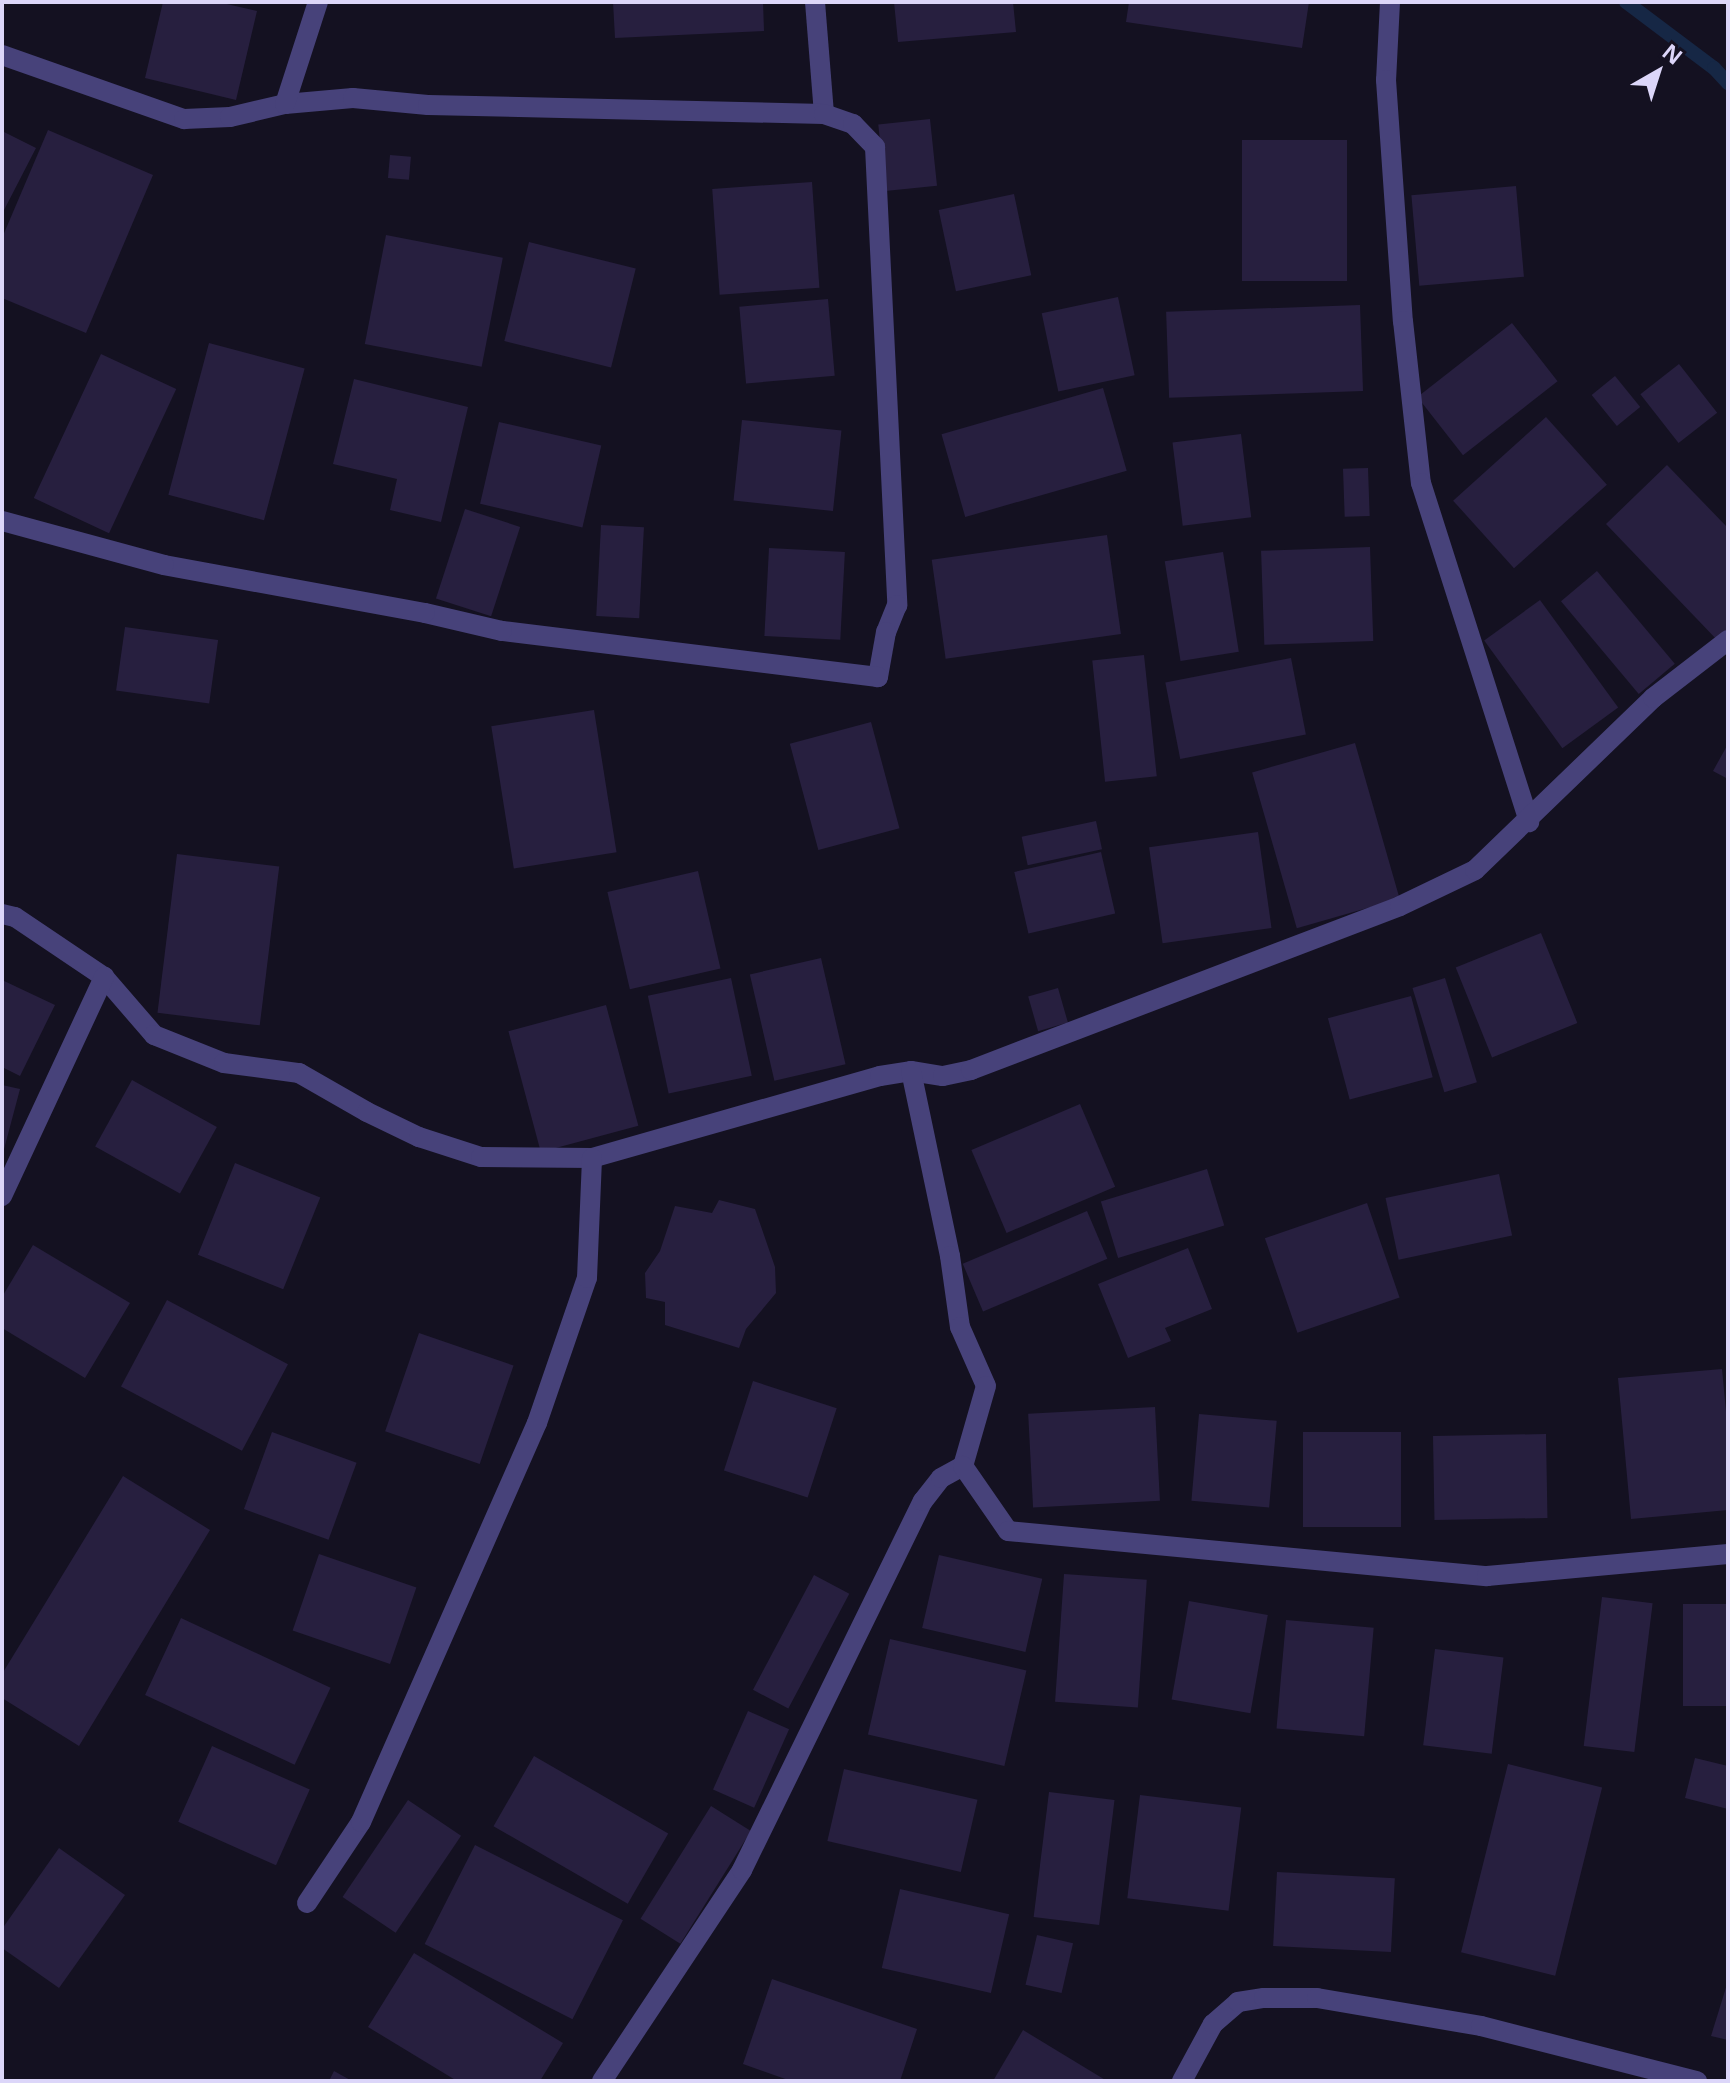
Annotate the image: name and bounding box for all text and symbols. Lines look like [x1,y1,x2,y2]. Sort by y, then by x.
north arrow [1618,32,1698,112]
text: N [1657,36,1689,71]

